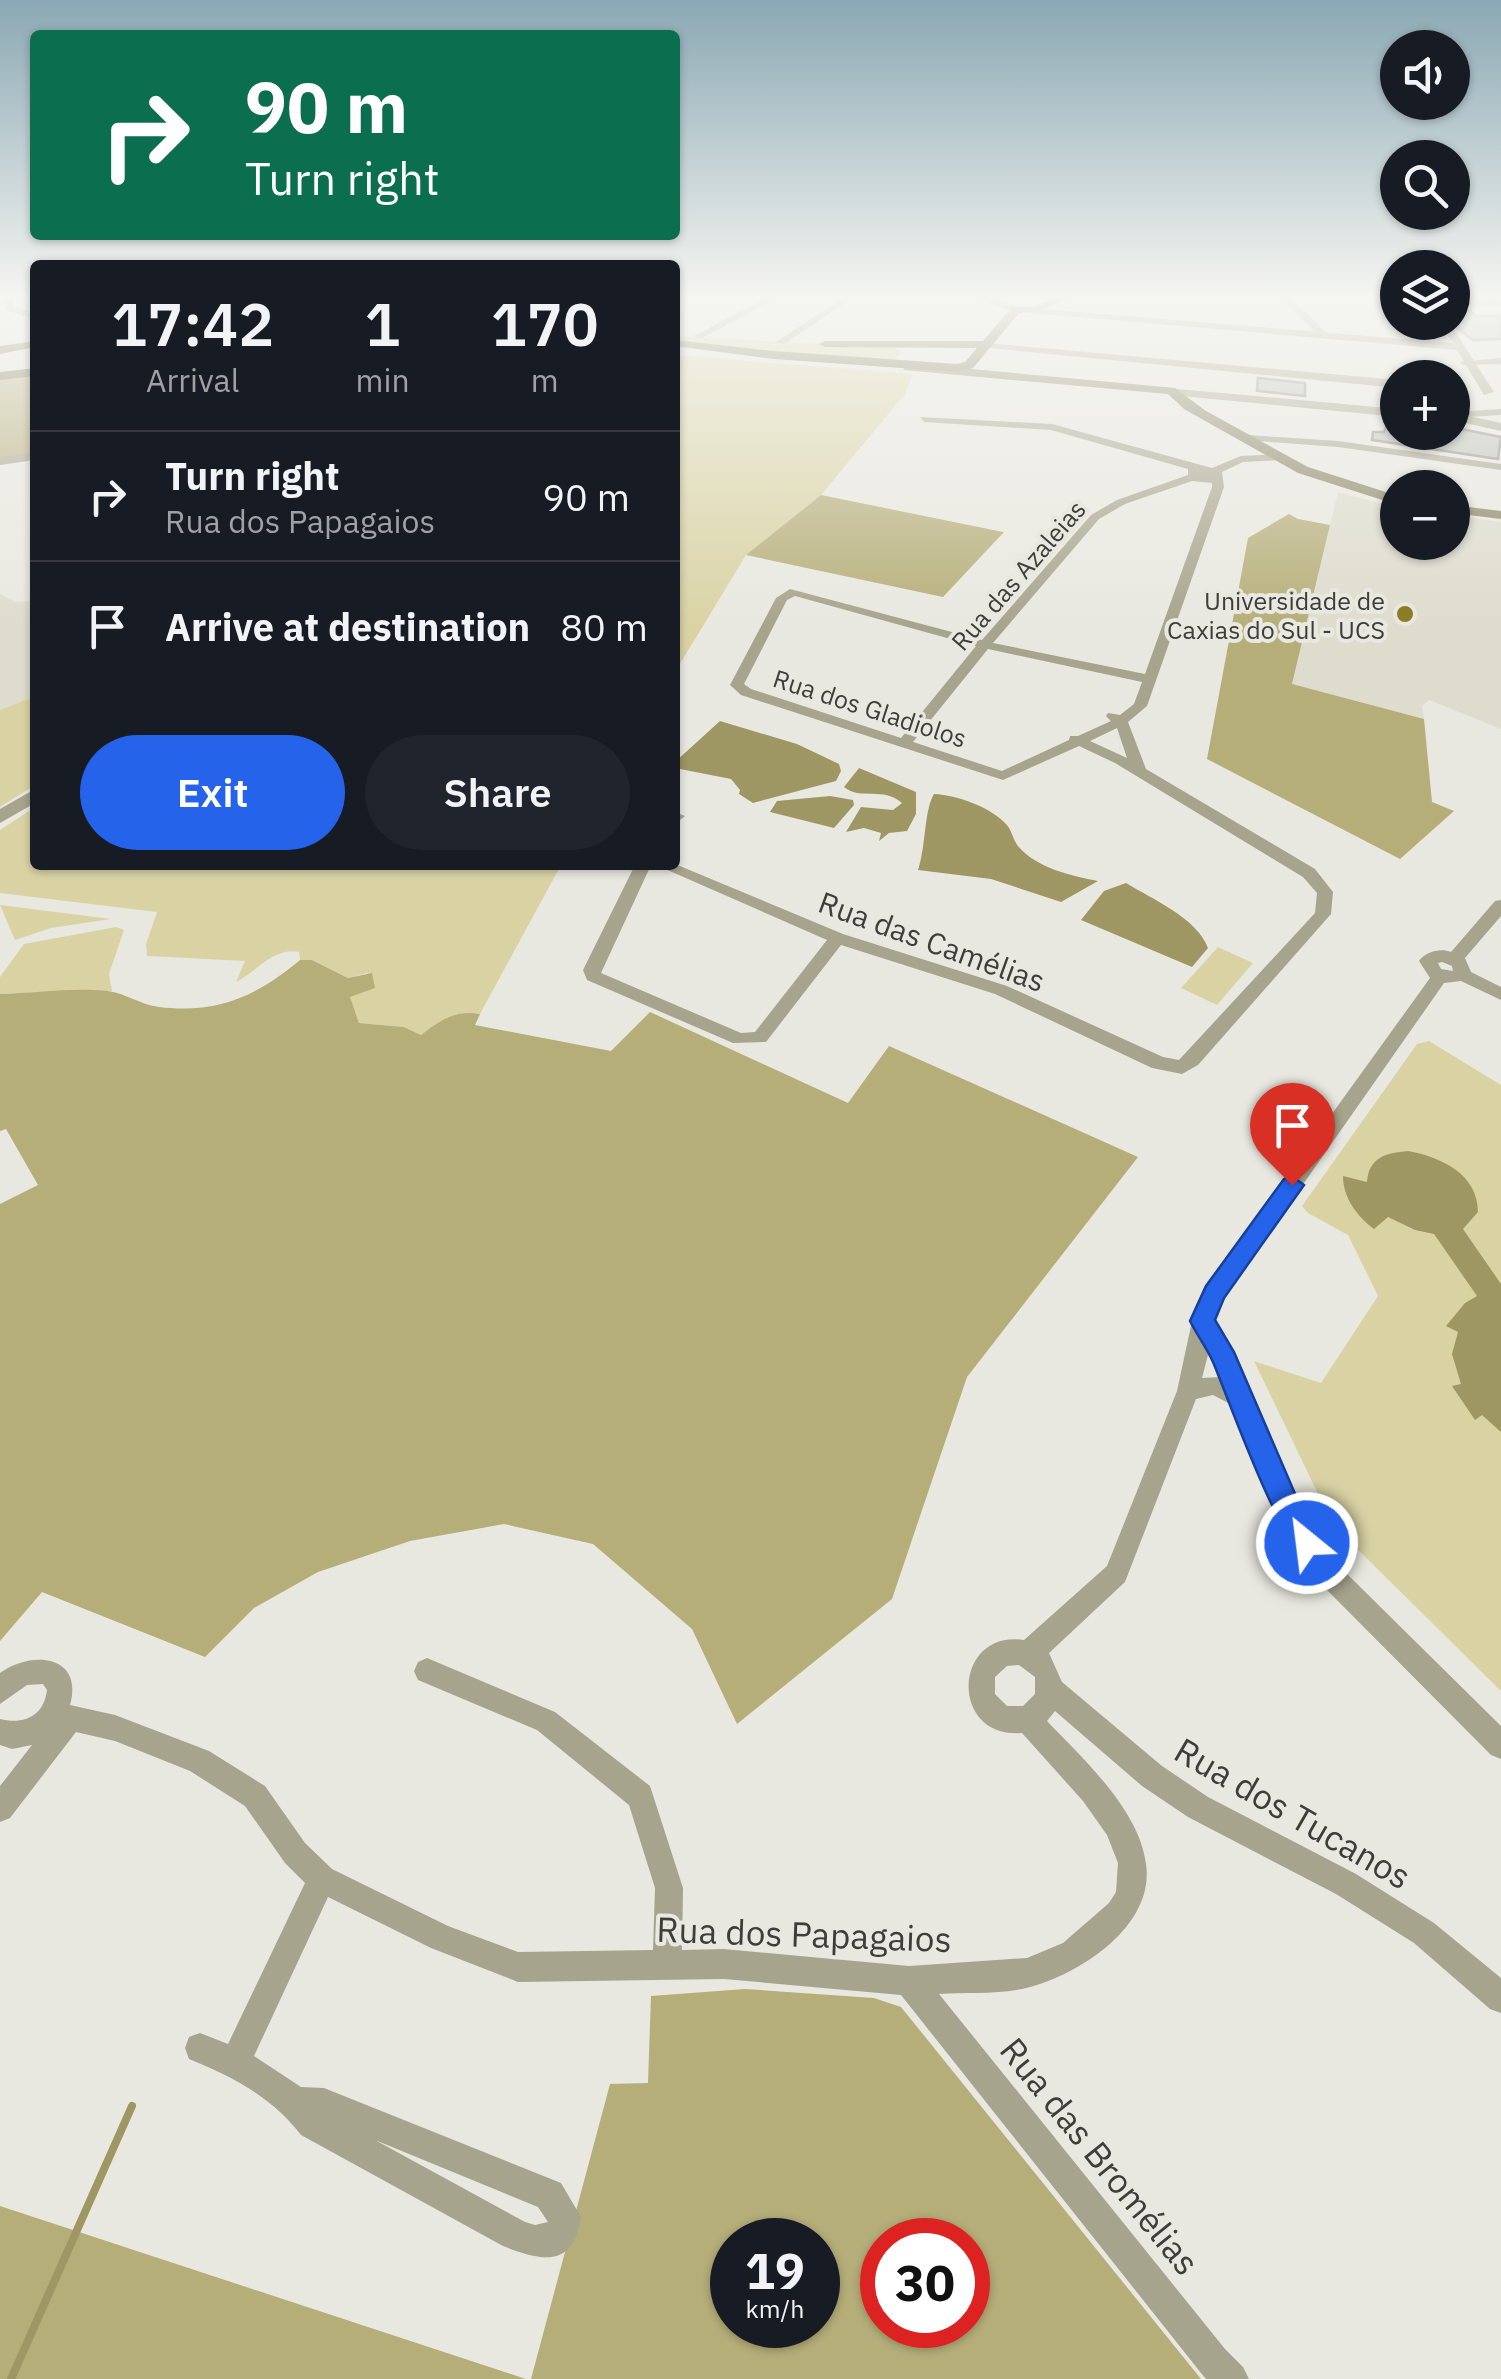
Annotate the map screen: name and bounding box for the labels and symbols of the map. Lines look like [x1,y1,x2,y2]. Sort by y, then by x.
street label: Rua das Azaleias [944,493,1092,657]
place label: Universidade de Caxias do Sul - UCS [1167,584,1385,646]
marker: Universidade de Caxias do Sul - UCS [1394,603,1416,625]
street label: Rua dos Gladiolos [769,661,971,755]
street label: Rua das Camélias [813,882,1051,1000]
pin [1250,1083,1335,1186]
position arrow [1255,1491,1359,1595]
street label: Rua dos Tucanos [1167,1727,1419,1899]
street label: Rua dos Papagaios [656,1906,952,1962]
street label: Rua das Bromélias [990,2028,1210,2284]
speed limit sign: 30 [860,2218,990,2348]

